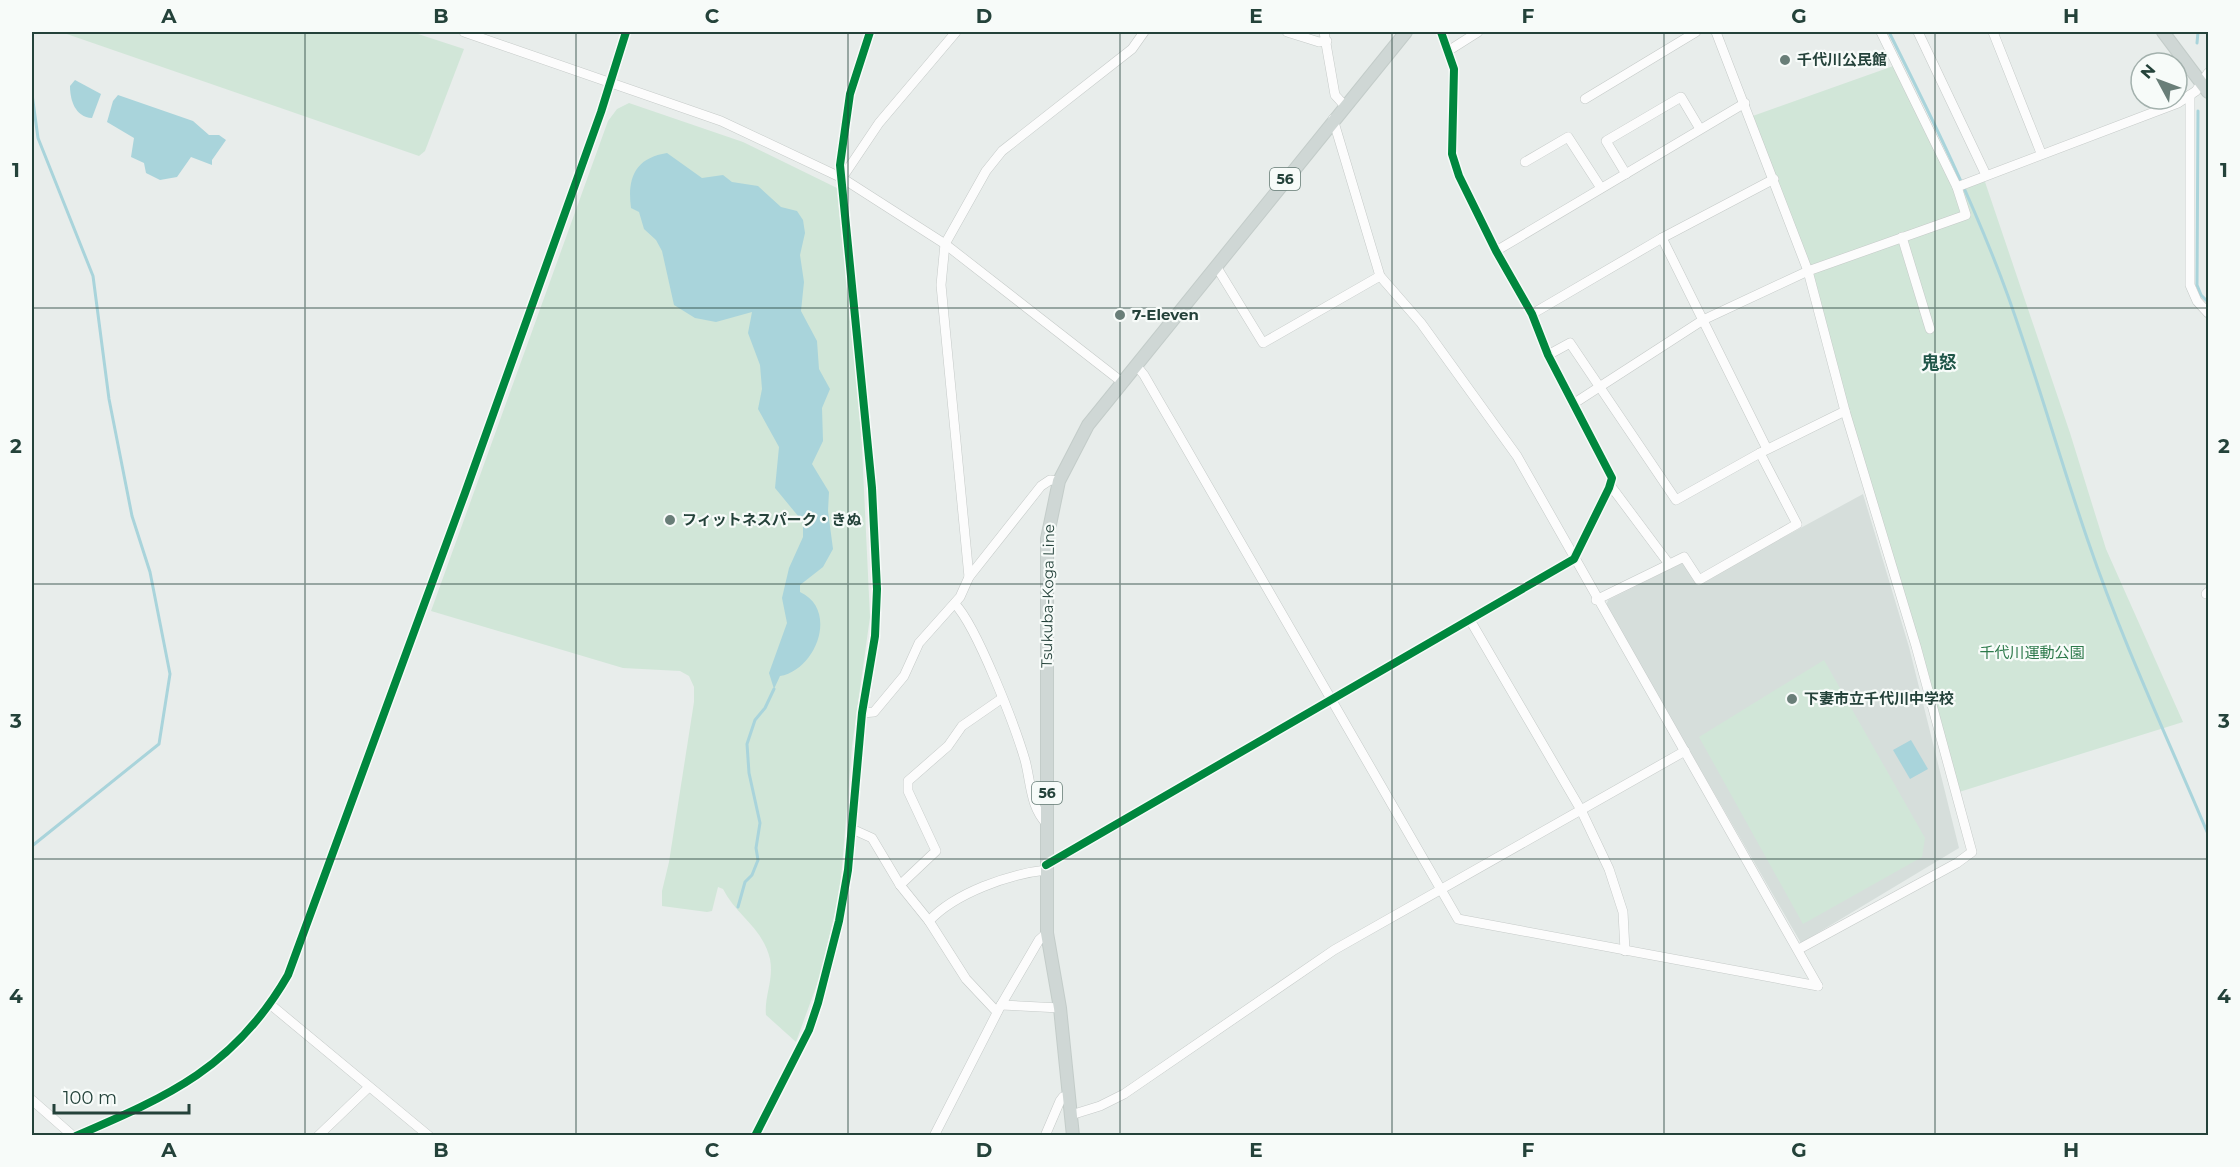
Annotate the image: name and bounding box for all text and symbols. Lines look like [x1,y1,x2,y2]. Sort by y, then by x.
text: A [160,4,177,28]
text: B [433,4,449,28]
text: C [705,4,720,28]
text: D [976,4,992,28]
text: E [1249,4,1263,28]
text: F [1522,4,1535,28]
text: G [1791,4,1807,28]
text: H [2063,4,2079,28]
place label: 千代川公民館 [1797,50,1887,69]
north arrow [2129,51,2189,111]
marker: 千代川公民館 [1778,53,1792,67]
text: N [2137,60,2159,83]
text: 1 [12,158,20,182]
text: 1 [2220,158,2228,182]
road number: 56 [1270,168,1300,190]
place label: 7-Eleven [1132,305,1199,324]
marker: 7-Eleven [1113,308,1127,322]
district label: 鬼怒 [1921,352,1957,374]
text: 2 [10,434,22,458]
text: 2 [2218,434,2230,458]
place label: フィットネスパーク・きぬ [682,510,861,529]
marker: フィットネスパーク・きぬ [663,513,677,527]
street label: Tsukuba-Koga Line [1037,524,1058,668]
park label: 千代川運動公園 [1979,643,2085,662]
place label: 下妻市立千代川中学校 [1804,689,1954,708]
marker: 下妻市立千代川中学校 [1785,692,1799,706]
text: 3 [9,709,22,733]
text: 3 [2217,709,2230,733]
road number: 56 [1032,782,1062,804]
text: 4 [9,984,23,1008]
text: 4 [2217,984,2231,1008]
scale bar [54,1077,189,1115]
text: 100 m [63,1087,117,1109]
text: A [160,1138,177,1162]
text: B [433,1138,449,1162]
text: C [705,1138,720,1162]
text: D [976,1138,992,1162]
text: E [1249,1138,1263,1162]
text: F [1522,1138,1535,1162]
text: G [1791,1138,1807,1162]
text: H [2063,1138,2079,1162]

